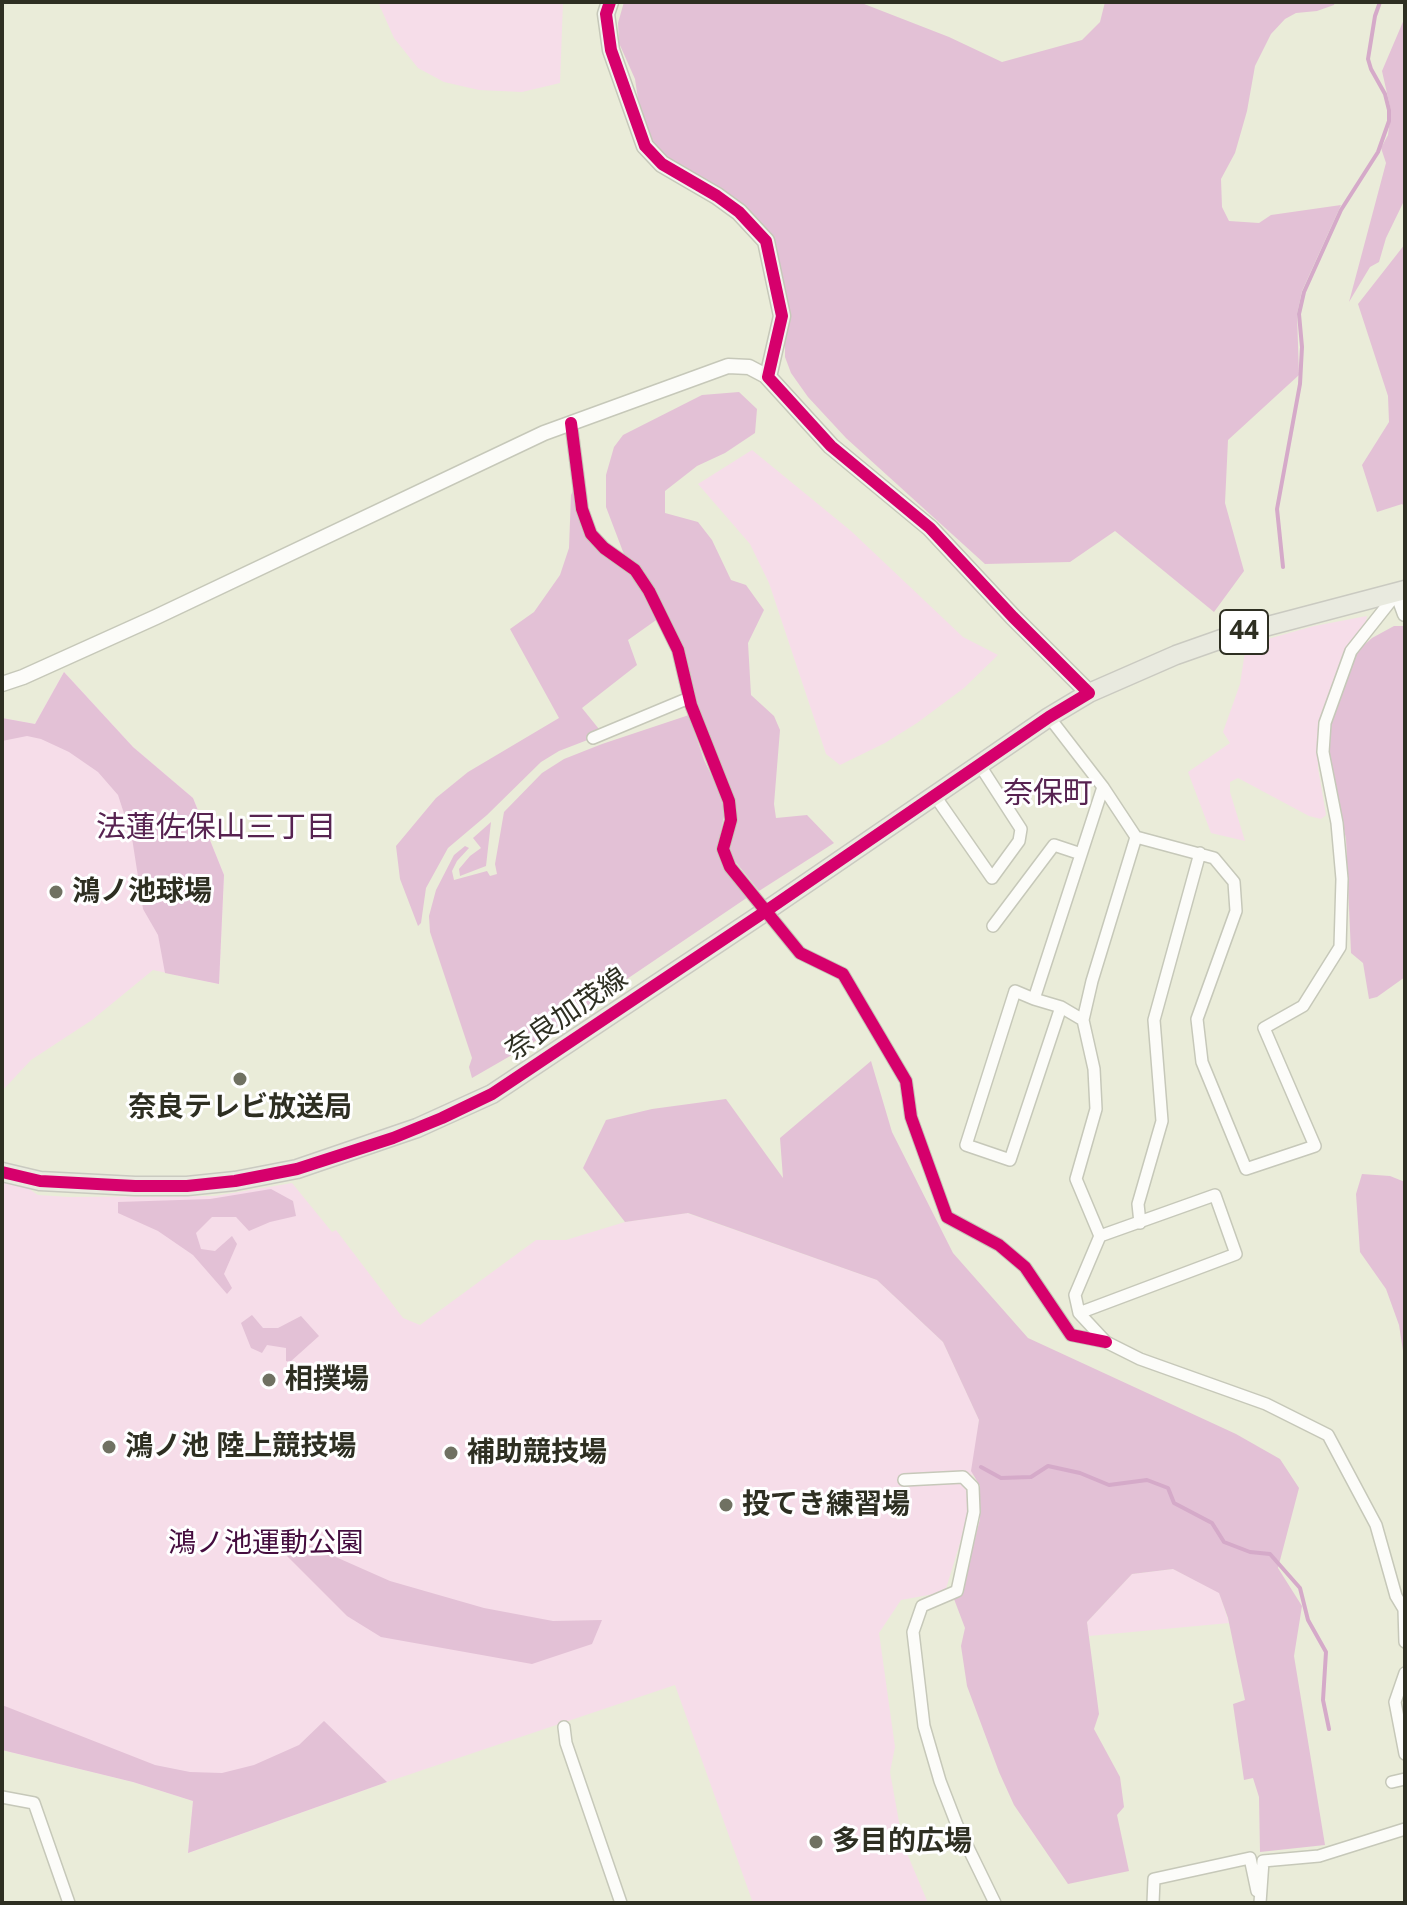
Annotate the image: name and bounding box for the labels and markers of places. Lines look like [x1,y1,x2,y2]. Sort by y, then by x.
place label: 鴻ノ池球場 [72,875,212,909]
marker: 鴻ノ池球場 [47,883,65,901]
marker: 奈良テレビ放送局 [231,1070,249,1088]
place label: 奈良テレビ放送局 [128,1091,352,1125]
place label: 相撲場 [285,1363,369,1397]
marker: 相撲場 [260,1371,278,1389]
place label: 鴻ノ池 陸上競技場 [125,1430,356,1464]
place label: 補助競技場 [467,1436,607,1470]
marker: 鴻ノ池 陸上競技場 [100,1438,118,1456]
marker: 補助競技場 [442,1444,460,1462]
place label: 投てき練習場 [742,1488,910,1522]
marker: 投てき練習場 [717,1496,735,1514]
place label: 多目的広場 [832,1825,972,1859]
marker: 多目的広場 [807,1833,825,1851]

